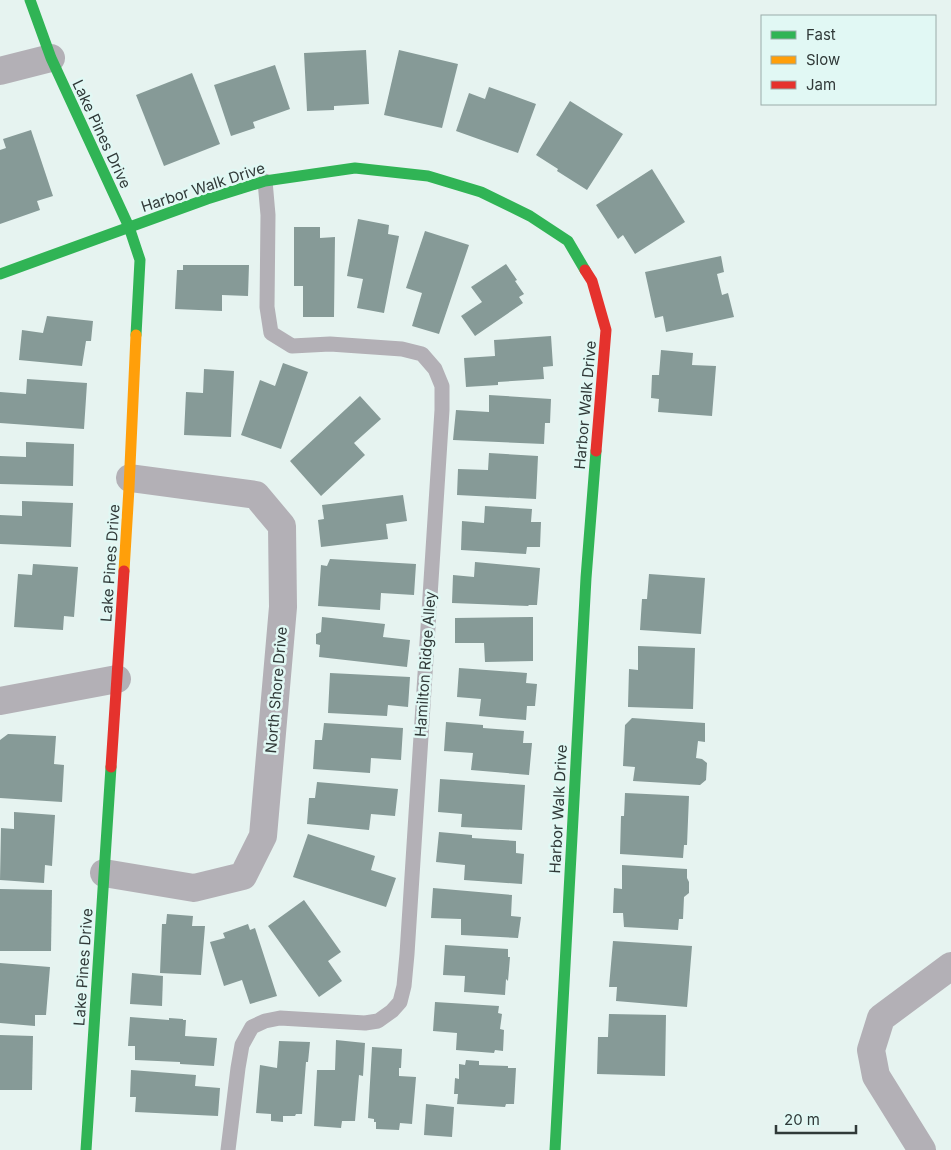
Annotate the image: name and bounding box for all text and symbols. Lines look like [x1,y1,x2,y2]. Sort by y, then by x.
legend [761,15,936,105]
text: Fast [806,25,836,44]
text: Slow [806,50,840,69]
text: Jam [806,75,836,94]
street label: Lake Pines Drive [68,77,136,191]
street label: Harbor Walk Drive [139,158,267,216]
street label: Harbor Walk Drive [570,340,600,470]
street label: Lake Pines Drive [96,504,124,622]
street label: Hamilton Ridge Alley [410,590,440,738]
street label: North Shore Drive [261,626,291,754]
street label: Harbor Walk Drive [545,744,571,874]
street label: Lake Pines Drive [69,908,97,1026]
scale bar [776,1102,856,1134]
text: 20 m [784,1110,820,1129]

